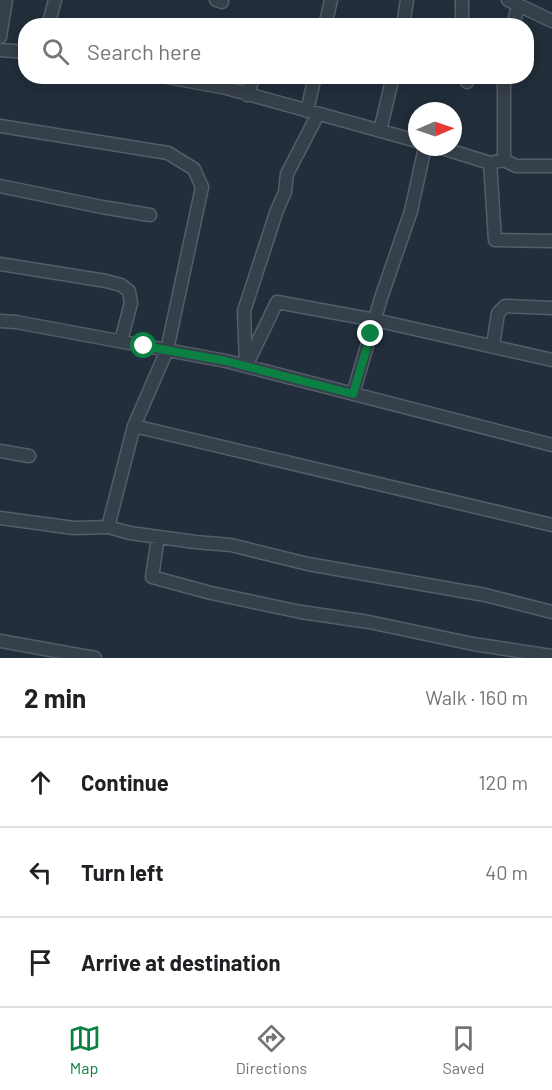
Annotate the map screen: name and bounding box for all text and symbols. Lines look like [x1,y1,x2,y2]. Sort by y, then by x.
search box [18,18,534,84]
icon: search [39,35,72,68]
text: Search here [87,38,201,64]
north arrow [408,102,462,156]
route end [357,320,383,346]
route start [130,332,156,358]
text: 2 min [24,682,86,713]
text: Walk · 160 m [425,685,528,709]
icon: ahead [24,766,57,799]
text: Continue [81,769,169,795]
text: 120 m [478,770,528,794]
icon: left [24,856,57,889]
text: Turn left [81,859,164,885]
text: 40 m [485,860,528,884]
icon: arrive [24,946,57,979]
text: Arrive at destination [81,949,280,975]
tab: Map [68,1022,101,1077]
tab: Directions [236,1022,307,1077]
tab: Saved [442,1022,484,1077]

